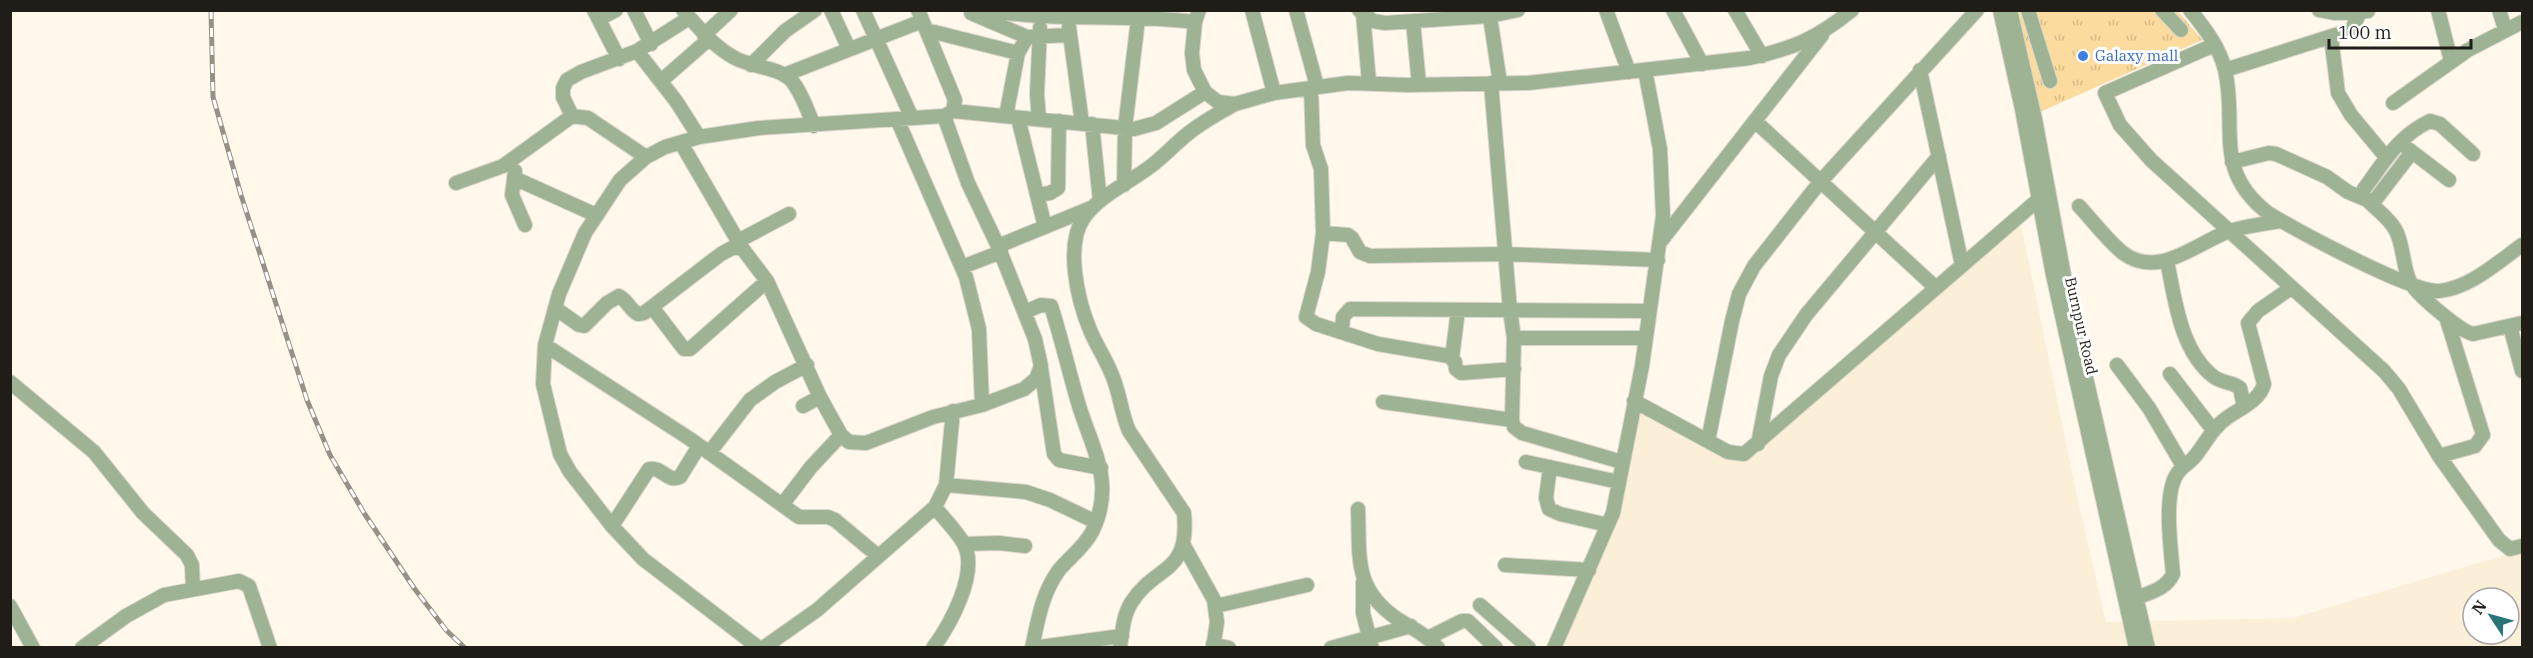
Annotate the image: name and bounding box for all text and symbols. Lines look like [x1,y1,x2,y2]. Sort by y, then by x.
scale bar [2329,12,2472,50]
text: 100 m [2338,21,2392,44]
place label: Galaxy mall [2095,46,2178,65]
marker: Galaxy mall [2076,49,2090,63]
street label: Burnpur Road [2061,275,2102,377]
north arrow [2461,586,2521,646]
text: N [2467,596,2491,618]

